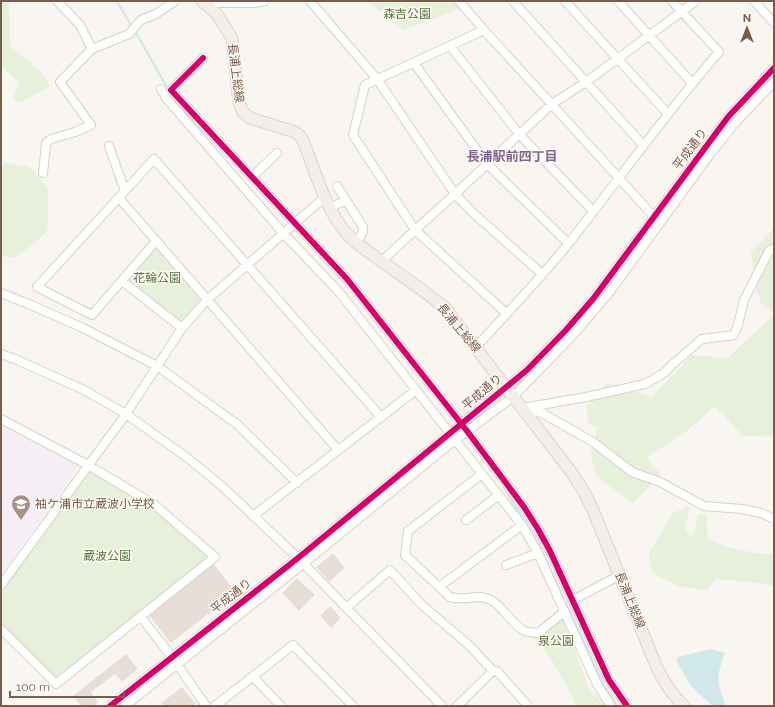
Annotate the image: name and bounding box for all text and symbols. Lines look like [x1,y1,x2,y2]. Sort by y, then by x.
park label: 森吉公園 [383,7,431,21]
north arrow [727,8,767,48]
text: N [743,12,751,25]
street label: 長浦上総線 [225,42,247,104]
street label: 平成通り [670,126,710,172]
district label: 長浦駅前四丁目 [466,149,558,164]
park label: 花輪公園 [133,271,181,285]
street label: 長浦上総線 [434,301,484,355]
street label: 平成通り [459,371,505,413]
school or university icon: 袖ケ浦市立蔵波小学校 [10,493,32,521]
place label: 袖ケ浦市立蔵波小学校 [35,497,155,511]
park label: 蔵波公園 [83,549,131,563]
street label: 長浦上総線 [612,570,648,630]
street label: 平成通り [208,576,254,616]
park label: 泉公園 [538,634,574,648]
scale bar [10,673,124,699]
text: 100 m [16,680,50,694]

